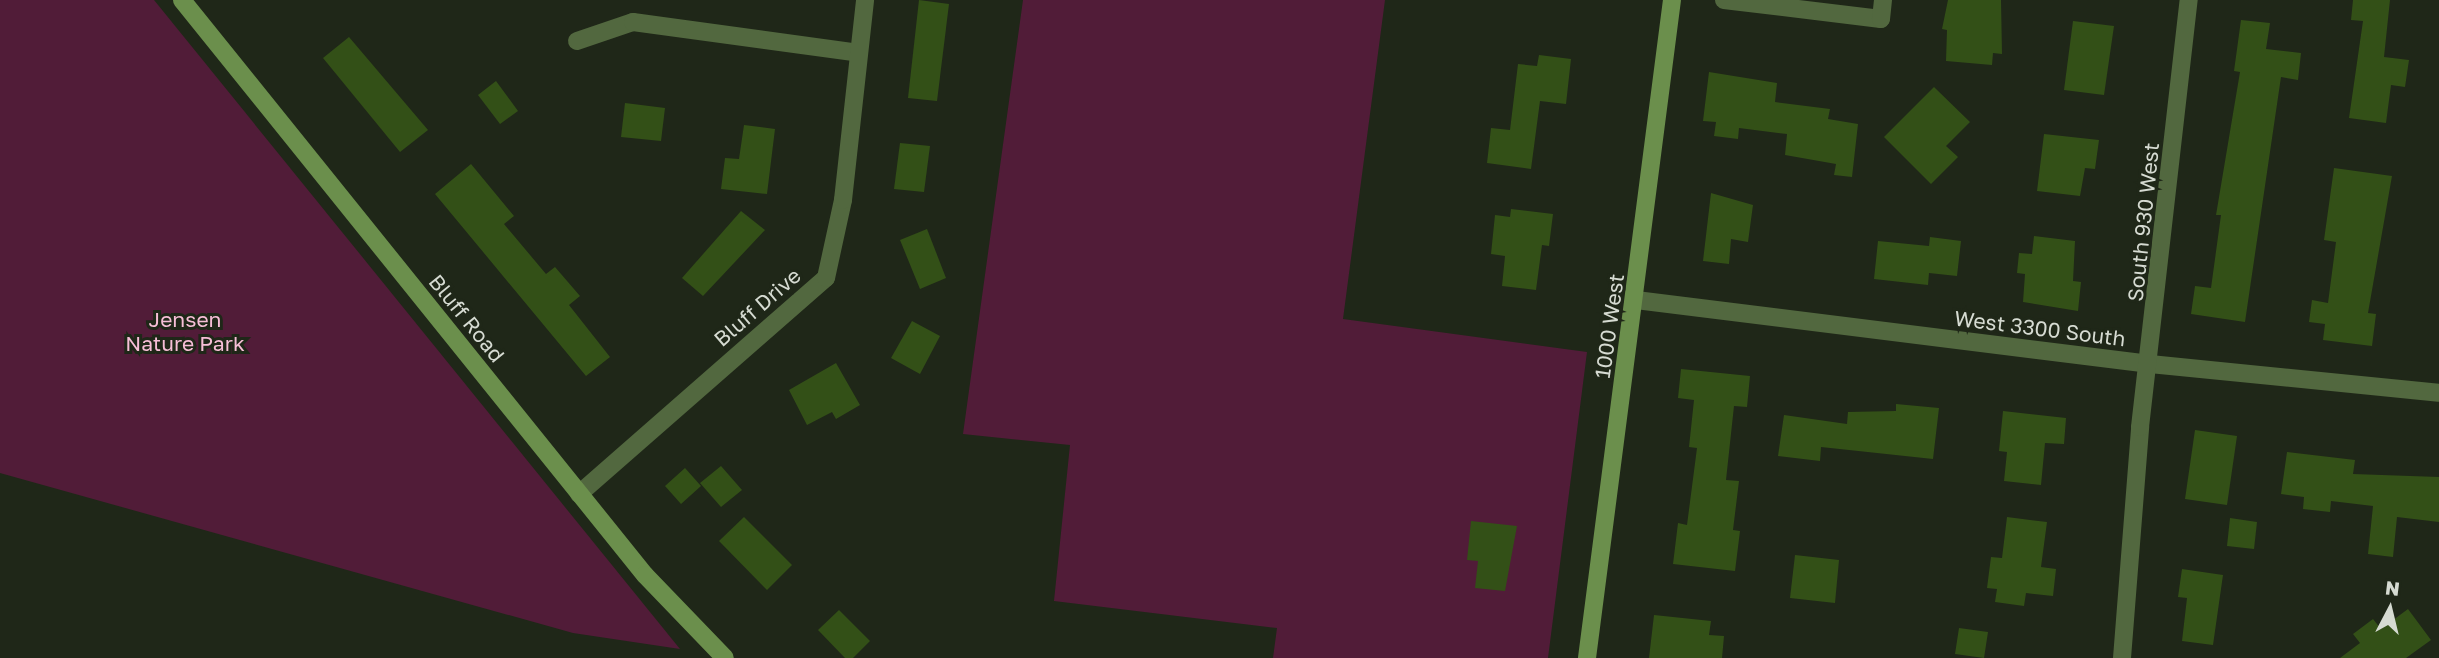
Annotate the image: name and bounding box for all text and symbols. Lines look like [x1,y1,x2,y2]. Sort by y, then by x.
street label: South 930 West [2122,141,2164,303]
street label: Bluff Drive [709,263,805,351]
street label: Bluff Road [424,269,510,367]
street label: 1000 West [1589,272,1629,380]
street label: West 3300 South [1953,305,2127,351]
park label: Jensen Nature Park [125,306,245,356]
north arrow [2355,574,2425,644]
text: N [2384,575,2401,600]

